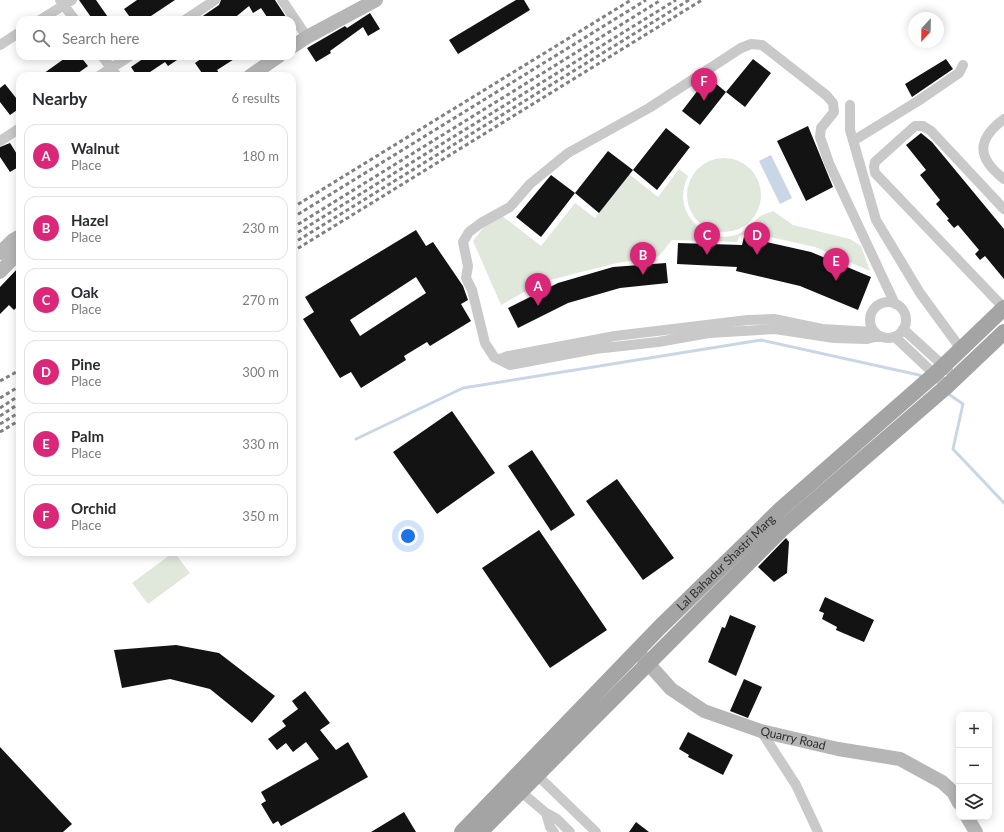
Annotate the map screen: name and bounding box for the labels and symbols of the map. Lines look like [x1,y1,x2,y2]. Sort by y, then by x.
north arrow [908,12,944,48]
pin: F [691,68,717,101]
pin: C [694,222,720,255]
pin: D [744,222,770,255]
pin: B [630,242,656,275]
pin: E [823,248,849,281]
pin: A [525,273,551,306]
street label: Lal Bahadur Shastri Marg [673,511,778,614]
your location [398,526,418,546]
street label: Quarry Road [759,723,827,753]

